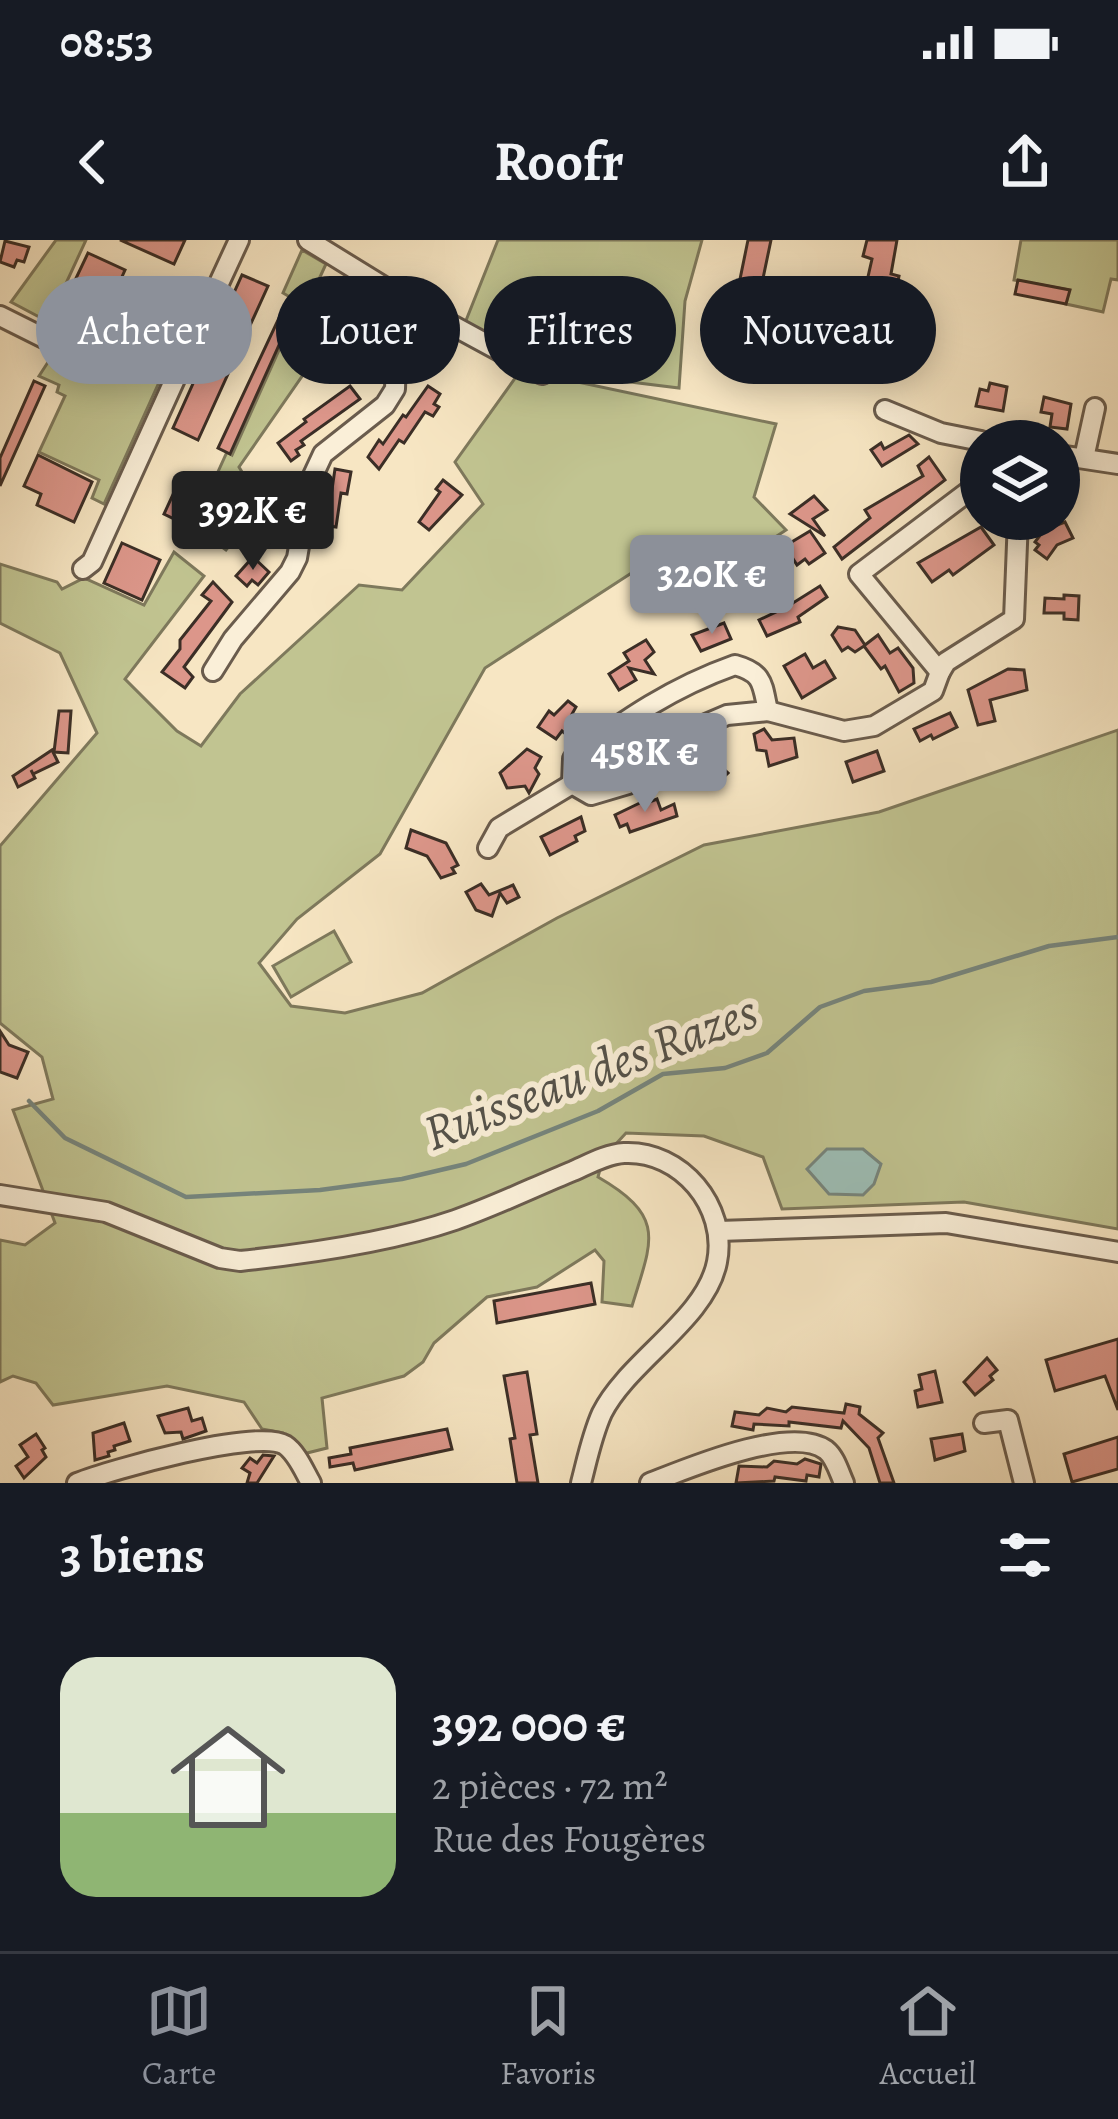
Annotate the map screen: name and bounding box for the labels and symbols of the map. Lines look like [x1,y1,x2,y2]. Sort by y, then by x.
pin: 392K € [155,471,351,573]
pin: 320K € [614,535,810,637]
pin: 458K € [547,713,743,815]
water label: Ruisseau des Razes [413,976,767,1168]

